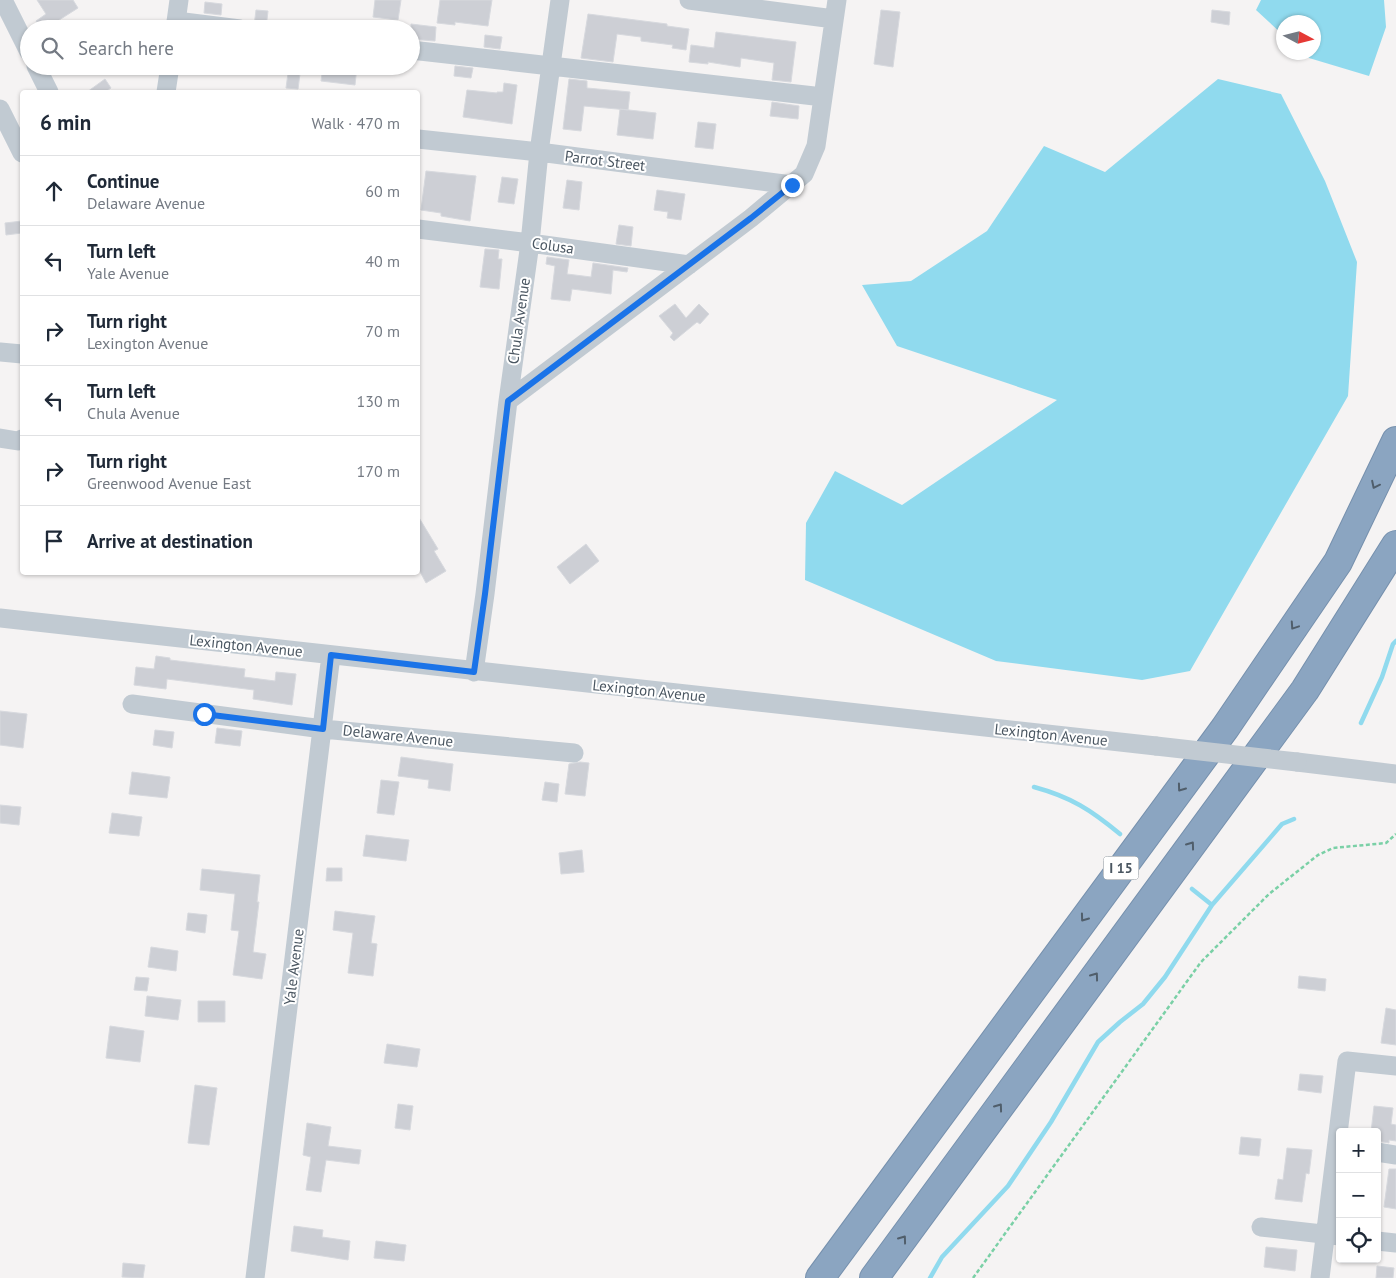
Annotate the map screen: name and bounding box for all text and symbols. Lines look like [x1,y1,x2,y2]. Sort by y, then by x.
north arrow [1276,15,1321,60]
search box [20,20,420,75]
icon: search [38,34,66,62]
text: Search here [78,36,174,60]
text: 6 min [40,109,91,136]
text: Walk · 470 m [311,113,400,133]
street label: Parrot Street [564,146,646,175]
text: Continue [87,169,159,193]
route end [781,174,804,197]
icon: ahead [40,177,68,205]
text: 60 m [365,181,400,201]
text: Delaware Avenue [87,193,205,213]
street label: Colusa [531,233,575,258]
text: Turn left [87,239,156,263]
icon: left [40,247,68,275]
text: 40 m [365,251,400,271]
text: Yale Avenue [87,263,169,283]
street label: Chula Avenue [503,277,534,365]
text: Turn right [87,309,167,333]
icon: right [40,317,68,345]
text: 70 m [365,321,400,341]
text: Lexington Avenue [87,333,208,353]
text: Turn left [87,379,156,403]
icon: left [40,387,68,415]
text: 130 m [357,391,400,411]
text: Chula Avenue [87,403,180,423]
text: Turn right [87,449,167,473]
icon: right [40,457,68,485]
text: 170 m [357,461,400,481]
text: Greenwood Avenue East [87,473,251,493]
one-way arrow [1371,480,1381,489]
icon: arrive [40,527,68,555]
text: Arrive at destination [87,529,253,553]
one-way arrow [1291,620,1300,630]
street label: Lexington Avenue [189,630,304,661]
street label: Lexington Avenue [592,675,707,706]
route start [193,703,216,726]
street label: Lexington Avenue [994,719,1109,750]
street label: Delaware Avenue [342,720,454,751]
one-way arrow [1178,782,1186,791]
one-way arrow [1185,841,1194,851]
road number: I 15 [1104,856,1138,880]
one-way arrow [1081,913,1091,922]
street label: Yale Avenue [279,928,308,1006]
one-way arrow [1089,972,1098,982]
one-way arrow [993,1104,1002,1113]
map controls [1336,1128,1381,1263]
button: + [1336,1128,1381,1173]
button: − [1336,1173,1381,1218]
button: locate [1336,1218,1381,1263]
one-way arrow [897,1235,906,1245]

